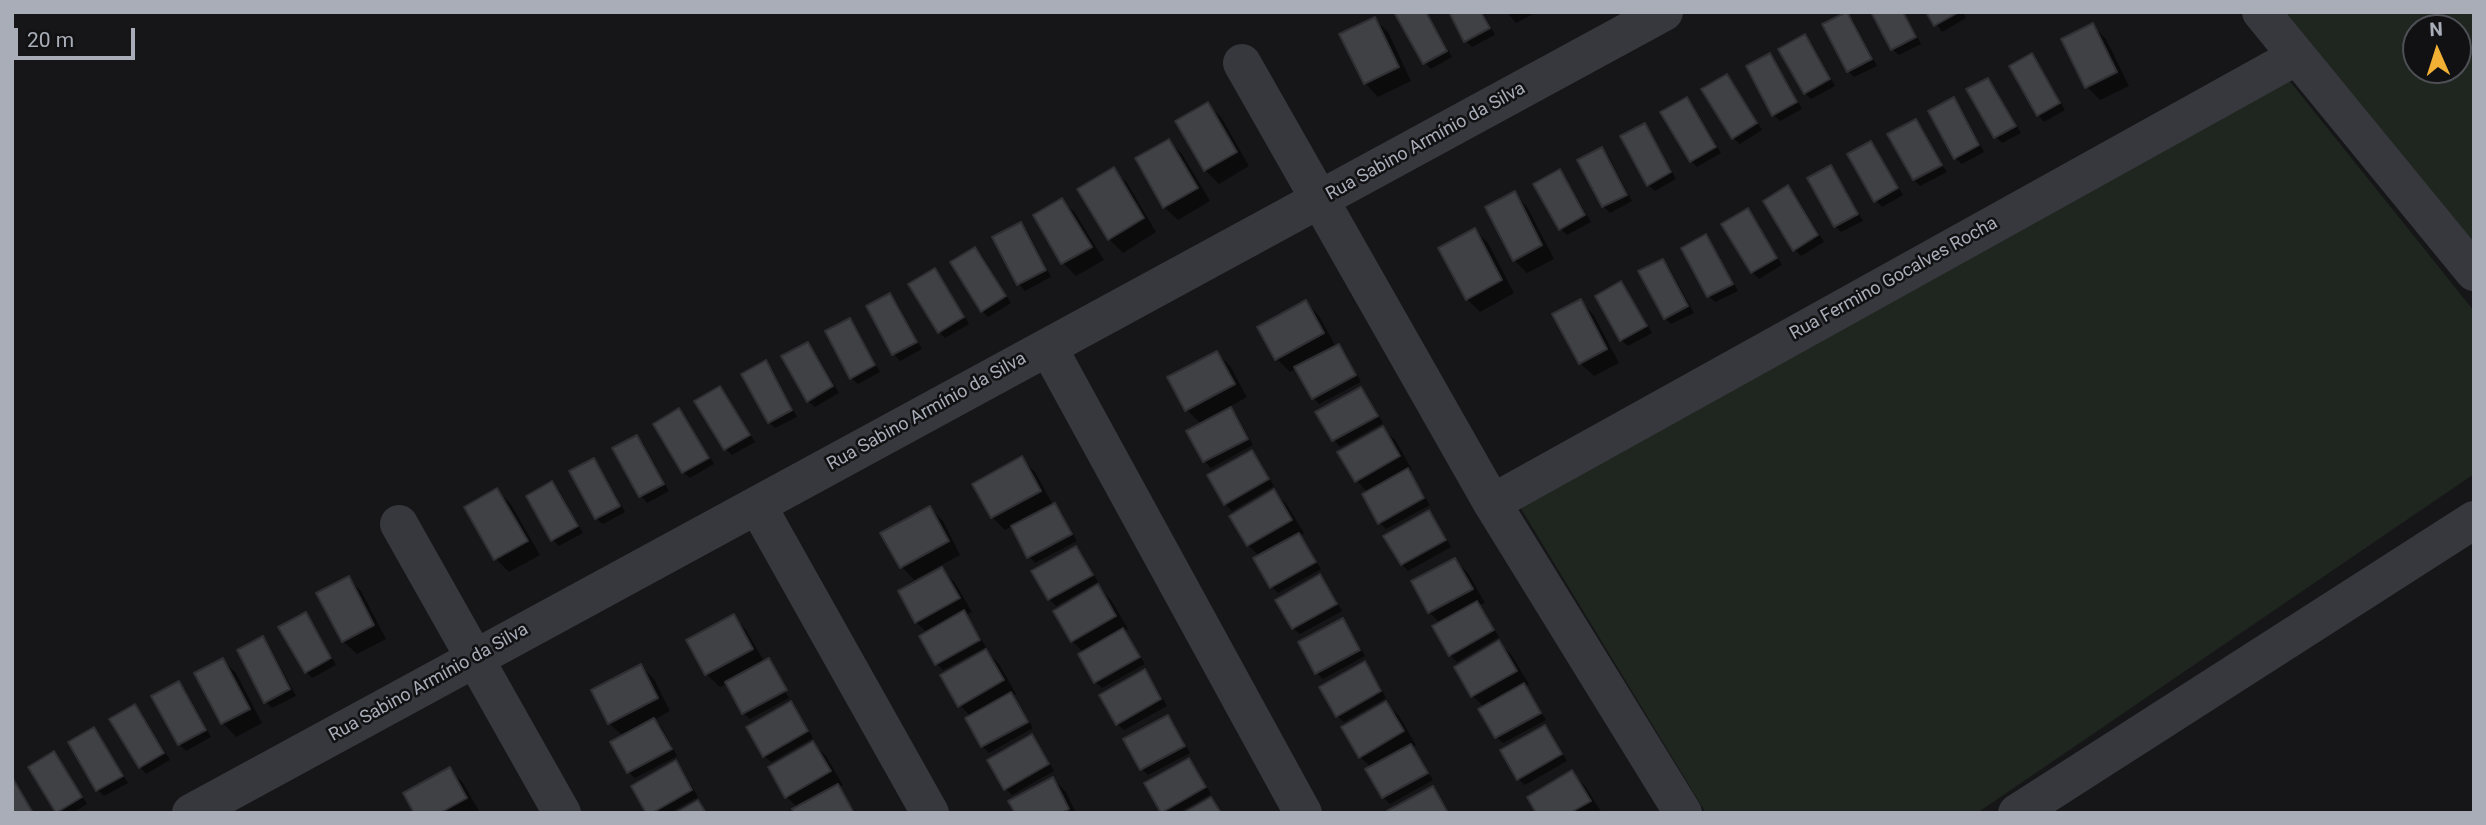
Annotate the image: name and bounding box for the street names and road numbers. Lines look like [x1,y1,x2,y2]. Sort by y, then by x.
street label: Rua Sabino Armínio da Silva [1323,78,1529,206]
street label: Rua Fermino Gocalves Rocha [1786,213,2002,345]
street label: Rua Sabino Armínio da Silva [824,348,1030,476]
street label: Rua Sabino Armínio da Silva [326,619,532,747]

